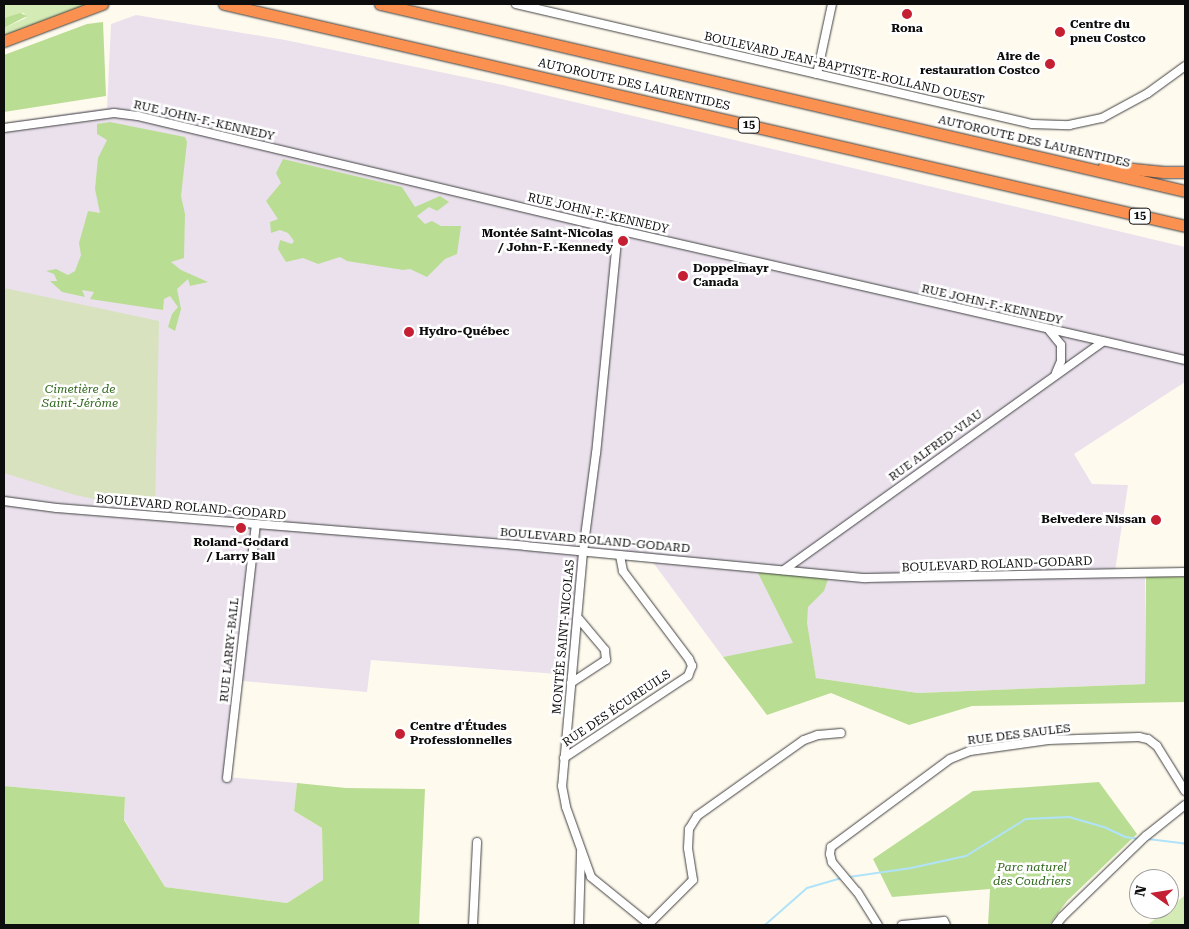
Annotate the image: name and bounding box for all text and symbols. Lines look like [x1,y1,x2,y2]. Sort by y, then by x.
marker: Rona [901,8,913,20]
place label: Centre du pneu Costco [1070,18,1146,46]
place label: Rona [891,22,923,36]
marker: Centre du pneu Costco [1054,26,1066,38]
street label: BOULEVARD JEAN-BAPTISTE-ROLLAND OUEST [703,30,985,108]
place label: Aire de restauration Costco [920,50,1040,78]
street label: AUTOROUTE DES LAURENTIDES [537,56,731,114]
marker: Aire de restauration Costco [1044,58,1056,70]
street label: RUE JOHN-F.-KENNEDY [132,98,276,144]
street label: AUTOROUTE DES LAURENTIDES [937,113,1131,171]
road number: 15 [738,116,760,134]
street label: RUE JOHN-F.-KENNEDY [526,191,670,237]
road number: 15 [1129,208,1151,225]
place label: Montée Saint-Nicolas / John-F.-Kennedy [482,227,613,255]
marker: Montée Saint-Nicolas / John-F.-Kennedy [617,235,629,247]
place label: Doppelmayr Canada [693,262,769,290]
marker: Doppelmayr Canada [677,270,689,282]
street label: RUE JOHN-F.-KENNEDY [920,282,1064,328]
place label: Hydro-Québec [419,325,509,339]
marker: Hydro-Québec [403,326,415,338]
park label: Cimetière de Saint-Jérôme [42,383,118,411]
street label: RUE ALFRED-VIAU [886,407,986,485]
street label: BOULEVARD ROLAND-GODARD [95,493,287,523]
place label: Belvedere Nissan [1041,513,1146,527]
marker: Belvedere Nissan [1150,514,1162,526]
marker: Roland-Godard / Larry Ball [235,522,247,534]
street label: BOULEVARD ROLAND-GODARD [499,526,691,556]
place label: Roland-Godard / Larry Ball [194,536,288,564]
street label: BOULEVARD ROLAND-GODARD [901,554,1093,576]
street label: MONTÉE SAINT-NICOLAS [550,559,578,715]
street label: RUE LARRY-BALL [217,597,243,703]
street label: RUE DES ÉCUREUILS [560,668,674,750]
place label: Centre d'Études Professionnelles [410,720,512,748]
street label: RUE DES SAULES [967,722,1071,748]
marker: Centre d'Études Professionnelles [394,728,406,740]
park label: Parc naturel des Coudriers [993,861,1071,889]
north arrow [1129,869,1179,919]
text: N [1131,884,1149,898]

